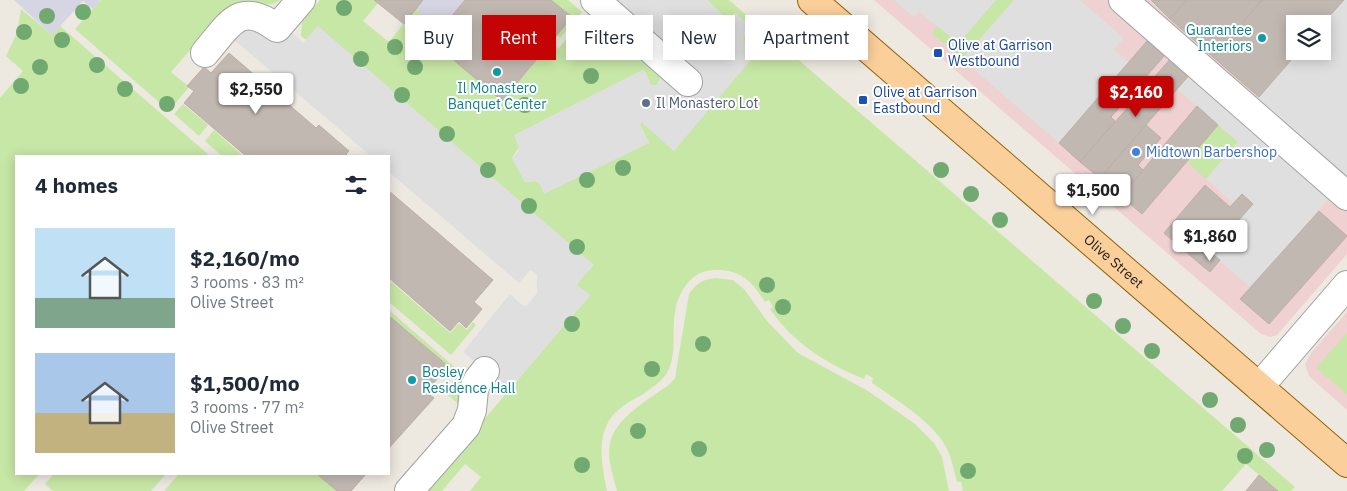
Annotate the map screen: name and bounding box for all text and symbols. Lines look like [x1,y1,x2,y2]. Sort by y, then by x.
chip: Buy [405,15,472,60]
chip: Rent [482,15,556,60]
chip: Filters [566,15,653,60]
chip: New [663,15,735,60]
chip: Apartment [745,15,868,60]
map controls [1286,15,1331,60]
button: layers [1286,15,1331,60]
place label: Guarantee Interiors [1186,21,1252,55]
marker: Guarantee Interiors [1256,32,1268,44]
place label: Olive at Garrison Westbound [948,36,1052,70]
marker: Olive at Garrison Westbound [932,47,944,59]
marker: Il Monastero Banquet Center [491,66,503,78]
pin: $2,550 [215,72,297,115]
pin: $2,160 [1095,76,1177,118]
text: $2,550 [230,79,282,99]
place label: Il Monastero Banquet Center [448,79,546,113]
text: $2,160 [1110,82,1162,102]
place label: Olive at Garrison Eastbound [873,83,977,117]
place label: Il Monastero Lot [656,94,759,112]
marker: Olive at Garrison Eastbound [857,94,869,106]
marker: Il Monastero Lot [640,97,652,109]
place label: Midtown Barbershop [1146,143,1277,161]
marker: Midtown Barbershop [1130,146,1142,158]
text: 4 homes [35,171,118,199]
icon: filters [342,171,370,199]
pin: $1,500 [1052,174,1134,216]
text: $1,500 [1067,180,1119,200]
pin: $1,860 [1169,220,1251,262]
text: $1,860 [1184,226,1236,246]
street label: Olive Street [1080,230,1147,292]
text: $2,160/mo [190,244,300,272]
icon: home [75,248,135,308]
text: 3 rooms · 83 m² [190,272,304,292]
text: Olive Street [190,292,274,312]
place label: Bosley Residence Hall [422,363,516,397]
text: $1,500/mo [190,369,300,397]
icon: home [75,373,135,433]
marker: Bosley Residence Hall [406,374,418,386]
text: 3 rooms · 77 m² [190,397,304,417]
text: Olive Street [190,417,274,437]

